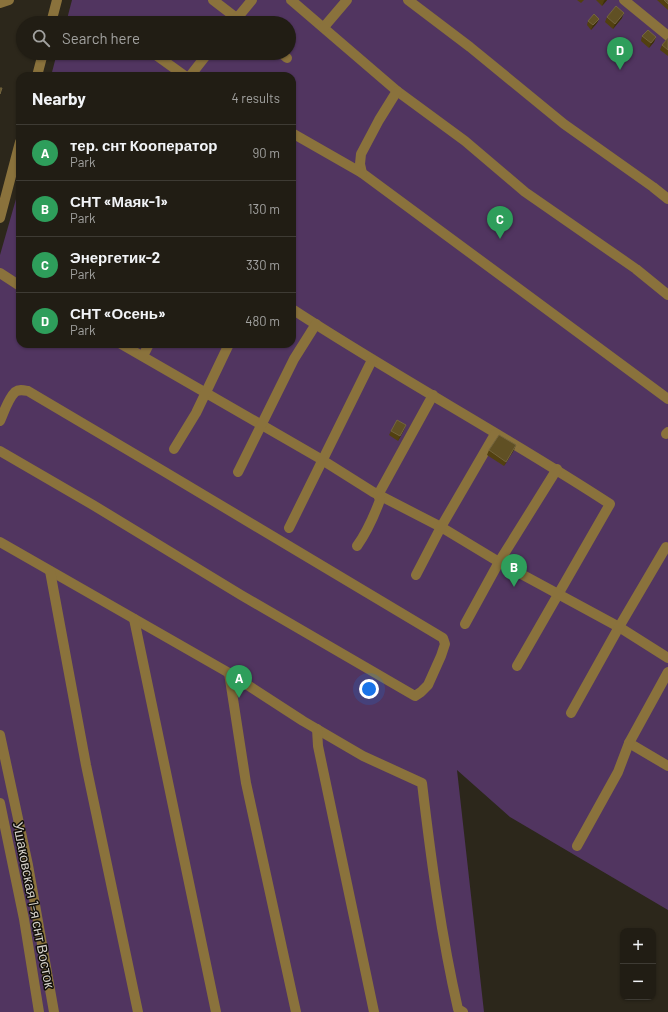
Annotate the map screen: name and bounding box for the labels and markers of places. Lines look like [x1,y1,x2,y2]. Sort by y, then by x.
pin: D [607,37,633,70]
pin: C [487,206,513,239]
pin: B [501,554,527,587]
pin: A [226,665,252,698]

